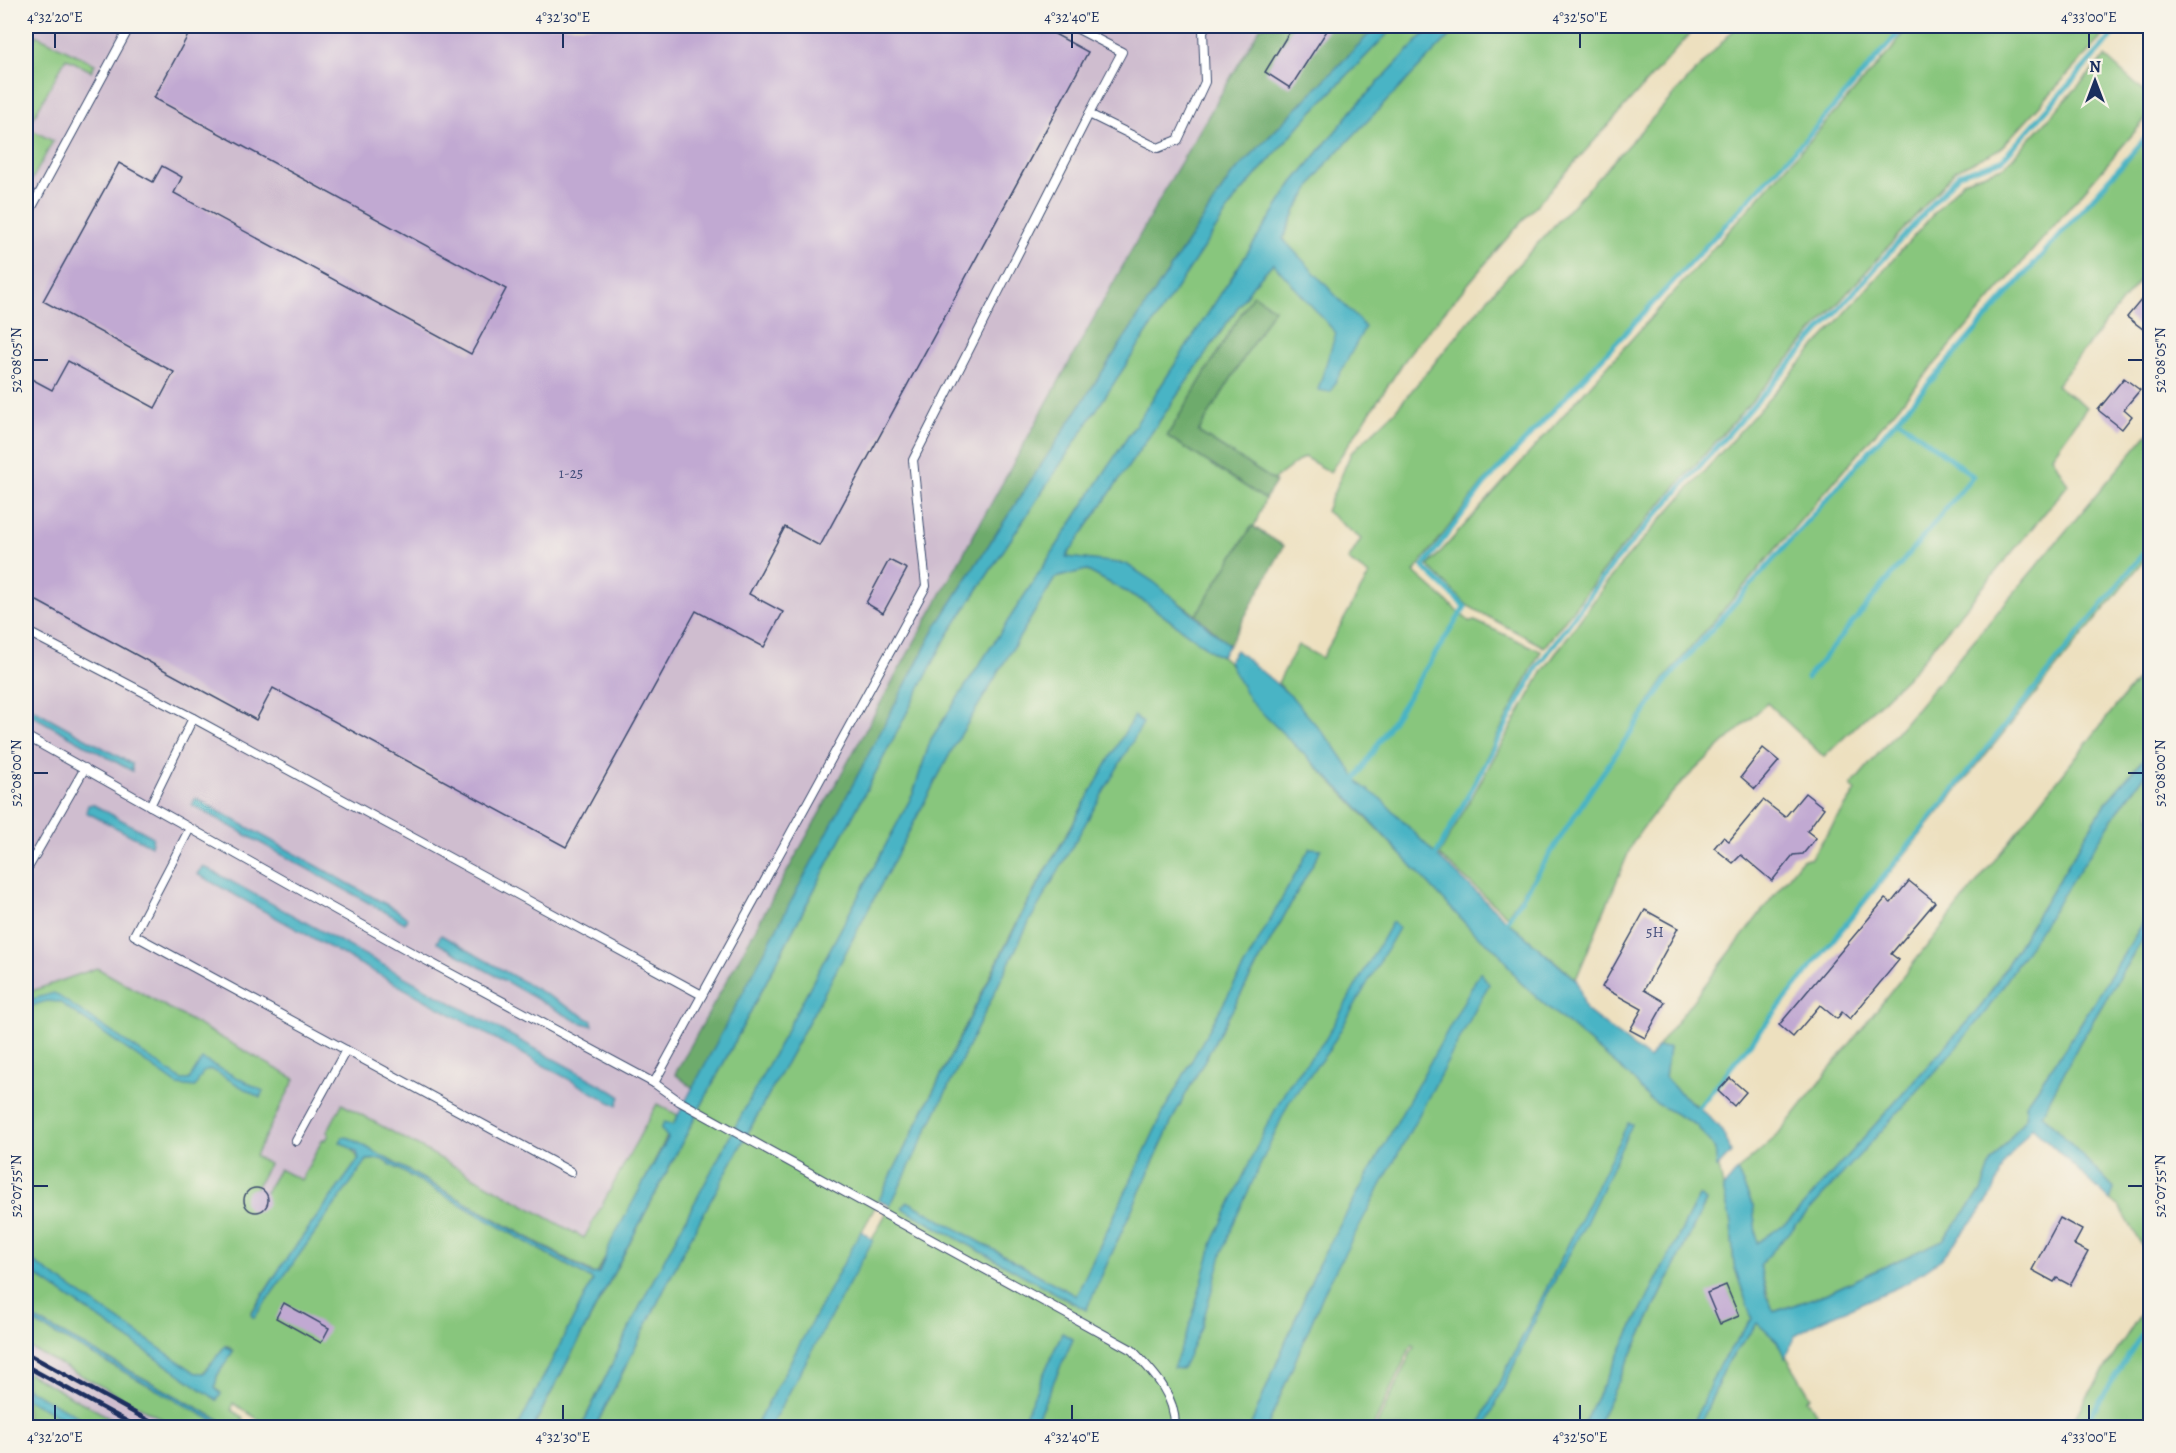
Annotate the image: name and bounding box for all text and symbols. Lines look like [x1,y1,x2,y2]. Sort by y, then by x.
text: 4°32'20"E [27,7,83,27]
text: 4°32'30"E [536,7,590,27]
text: 4°32'40"E [1044,7,1100,27]
text: 4°32'50"E [1552,7,1608,27]
text: 4°33'00"E [2061,7,2117,27]
north arrow [2065,51,2125,111]
text: N [2089,56,2101,78]
text: 52°08'05"N [6,327,26,393]
text: 52°08'05"N [2150,327,2170,393]
house number: 1-25 [559,463,583,483]
text: 52°08'00"N [6,739,26,807]
text: 52°08'00"N [2150,739,2170,807]
house number: 5H [1646,922,1664,942]
text: 52°07'55"N [6,1154,26,1218]
text: 52°07'55"N [2150,1154,2170,1218]
text: 4°32'20"E [27,1427,83,1447]
text: 4°32'30"E [536,1427,590,1447]
text: 4°32'40"E [1044,1427,1100,1447]
text: 4°32'50"E [1552,1427,1608,1447]
text: 4°33'00"E [2061,1427,2117,1447]

